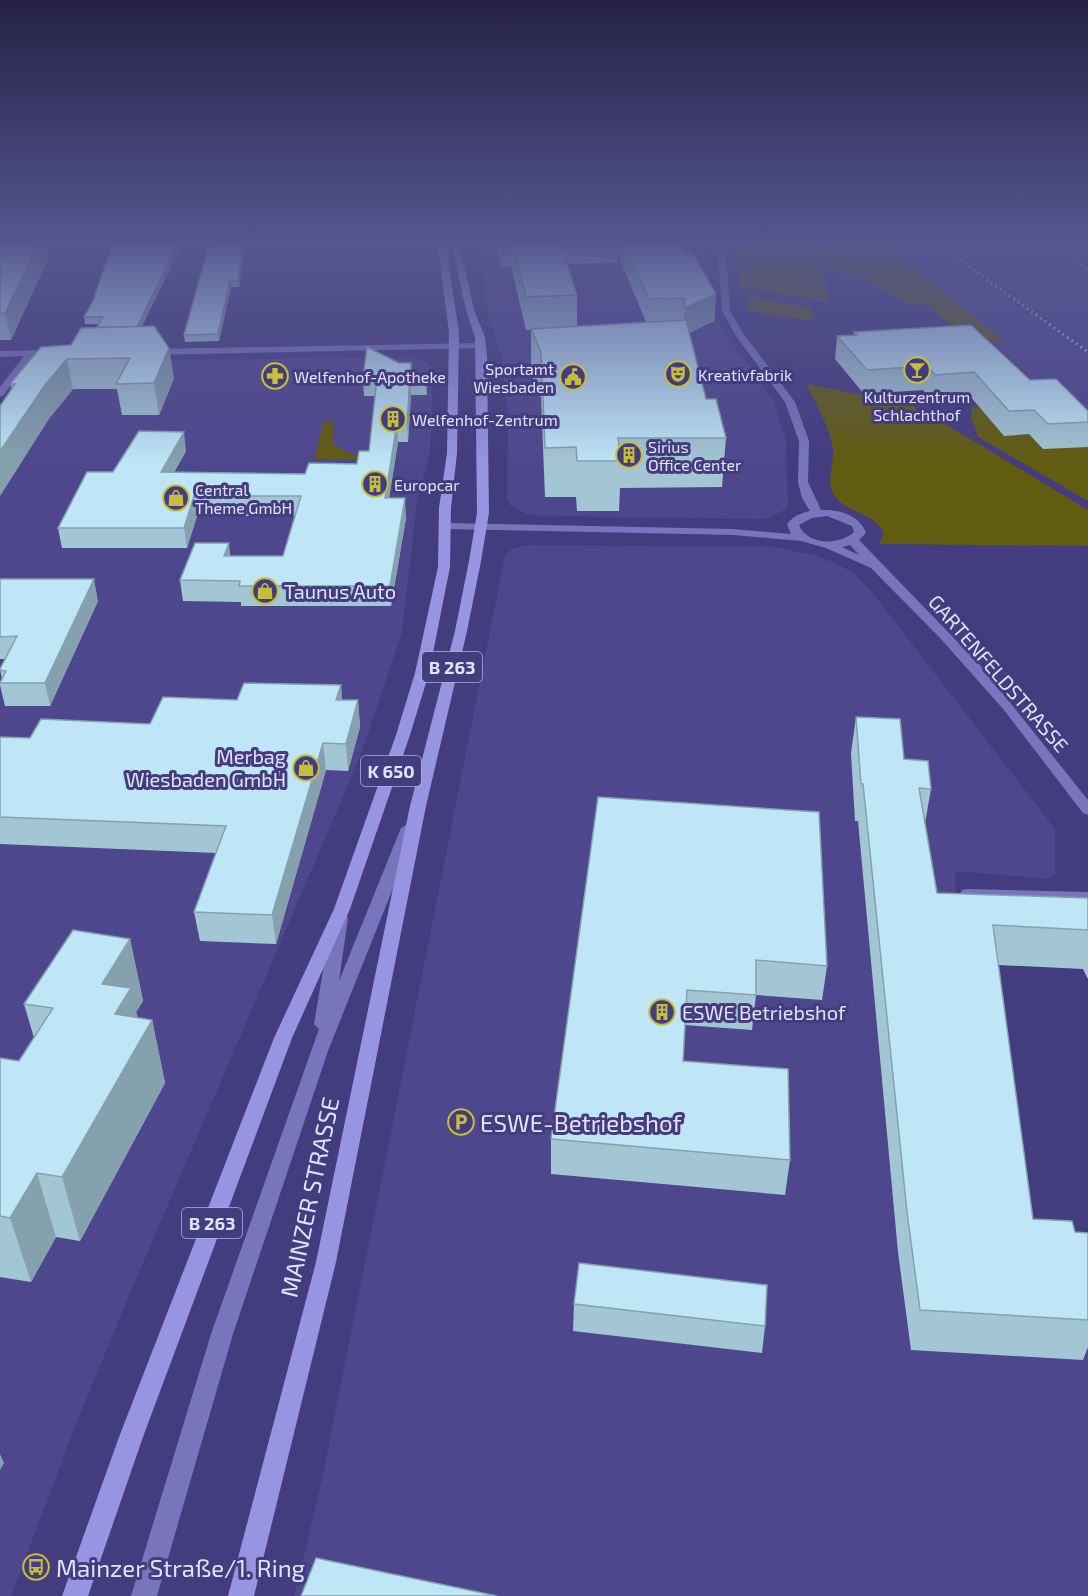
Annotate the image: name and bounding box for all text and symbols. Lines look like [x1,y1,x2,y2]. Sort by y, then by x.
bar icon: Kulturzentrum Schlachthof [902,355,932,385]
place label: Sportamt Wiesbaden [473,359,554,396]
theatre icon: Kreativfabrik [663,359,693,389]
pharmacy icon: Welfenhof-Apotheke [260,361,290,391]
public building icon: Sportamt Wiesbaden [558,362,588,392]
place label: Kreativfabrik [698,365,792,384]
place label: Welfenhof-Apotheke [294,367,446,386]
place label: Kulturzentrum Schlachthof [864,387,970,424]
building icon: Welfenhof-Zentrum [378,404,408,434]
place label: Welfenhof-Zentrum [412,410,558,429]
place label: Sirius Office Center [648,437,742,474]
building icon: Sirius Office Center [614,440,644,470]
building icon: Europcar [360,469,390,499]
place label: Europcar [394,475,460,494]
place label: Central Theme GmbH [195,480,292,517]
shop icon: Central Theme GmbH [161,483,191,513]
shop icon: Taunus Auto [250,576,280,606]
place label: Taunus Auto [284,579,396,603]
street label: GARTENFELDSTRASSE [924,589,1074,757]
road number: B 263 [422,652,482,682]
place label: Merbag Wiesbaden GmbH [126,744,286,791]
shop icon: Merbag Wiesbaden GmbH [291,753,321,783]
road number: K 650 [361,756,421,786]
building icon: ESWE Betriebshof [647,997,677,1027]
place label: ESWE Betriebshof [682,1000,846,1024]
street label: MAINZER STRASSE [274,1094,344,1300]
parking icon: ESWE-Betriebshof [446,1107,476,1137]
place label: ESWE-Betriebshof [480,1108,683,1137]
road number: B 263 [182,1208,242,1238]
bus stop icon: Mainzer Straße/1. Ring [21,1552,51,1582]
place label: Mainzer Straße/1. Ring [56,1553,305,1582]

